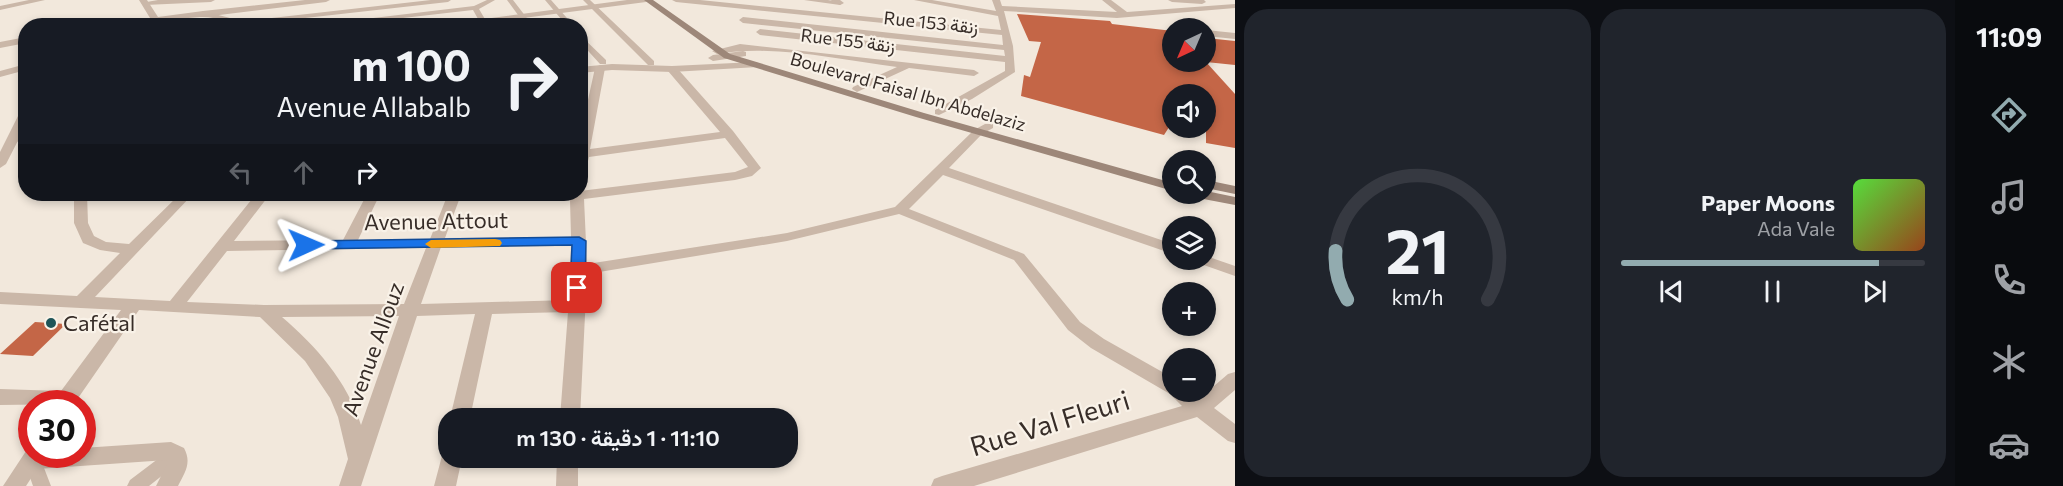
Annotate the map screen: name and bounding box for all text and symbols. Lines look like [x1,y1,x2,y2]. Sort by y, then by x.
street label: Rue 153 زنقة [883,6,980,39]
north arrow [1162,18,1216,72]
map controls [1162,18,1216,402]
text: 11:09 [1976,20,2042,53]
street label: Rue 155 زنقة [799,23,897,58]
text: 100 m [351,38,471,90]
icon: right [492,42,570,120]
street label: Boulevard Faisal Ibn Abdelaziz [788,47,1029,135]
button: sound [1162,84,1216,138]
text: Avenue Allabalb [276,90,471,123]
icon: directions [1988,94,2030,136]
button: search [1162,150,1216,204]
icon: left [224,156,257,189]
icon: ahead [287,156,320,189]
icon: right [350,156,383,189]
icon: music [1988,176,2030,218]
text: Paper Moons [1701,189,1835,216]
street label: Avenue Attout [364,206,508,235]
text: 21 [1385,211,1449,287]
position arrow [274,213,338,277]
button: layers [1162,216,1216,270]
text: Ada Vale [1757,216,1835,240]
icon: phone [1988,259,2030,301]
pin [551,262,602,313]
icon: arrive [560,271,593,304]
icon: previous [1655,275,1688,308]
icon: pause [1756,275,1789,308]
icon: next [1858,275,1891,308]
street label: Avenue Allouz [336,278,409,419]
button: + [1162,282,1216,336]
text: km/h [1391,283,1443,309]
place label: Cafétal [63,309,135,336]
marker: Cafétal [44,316,58,330]
icon: climate [1988,341,2030,383]
button: − [1162,348,1216,402]
street label: Rue Val Fleuri [966,383,1133,462]
speed limit sign: 30 [18,390,96,468]
text: 11:10 · 1 دقيقة · 130 m [516,424,720,451]
icon: car [1988,424,2030,466]

